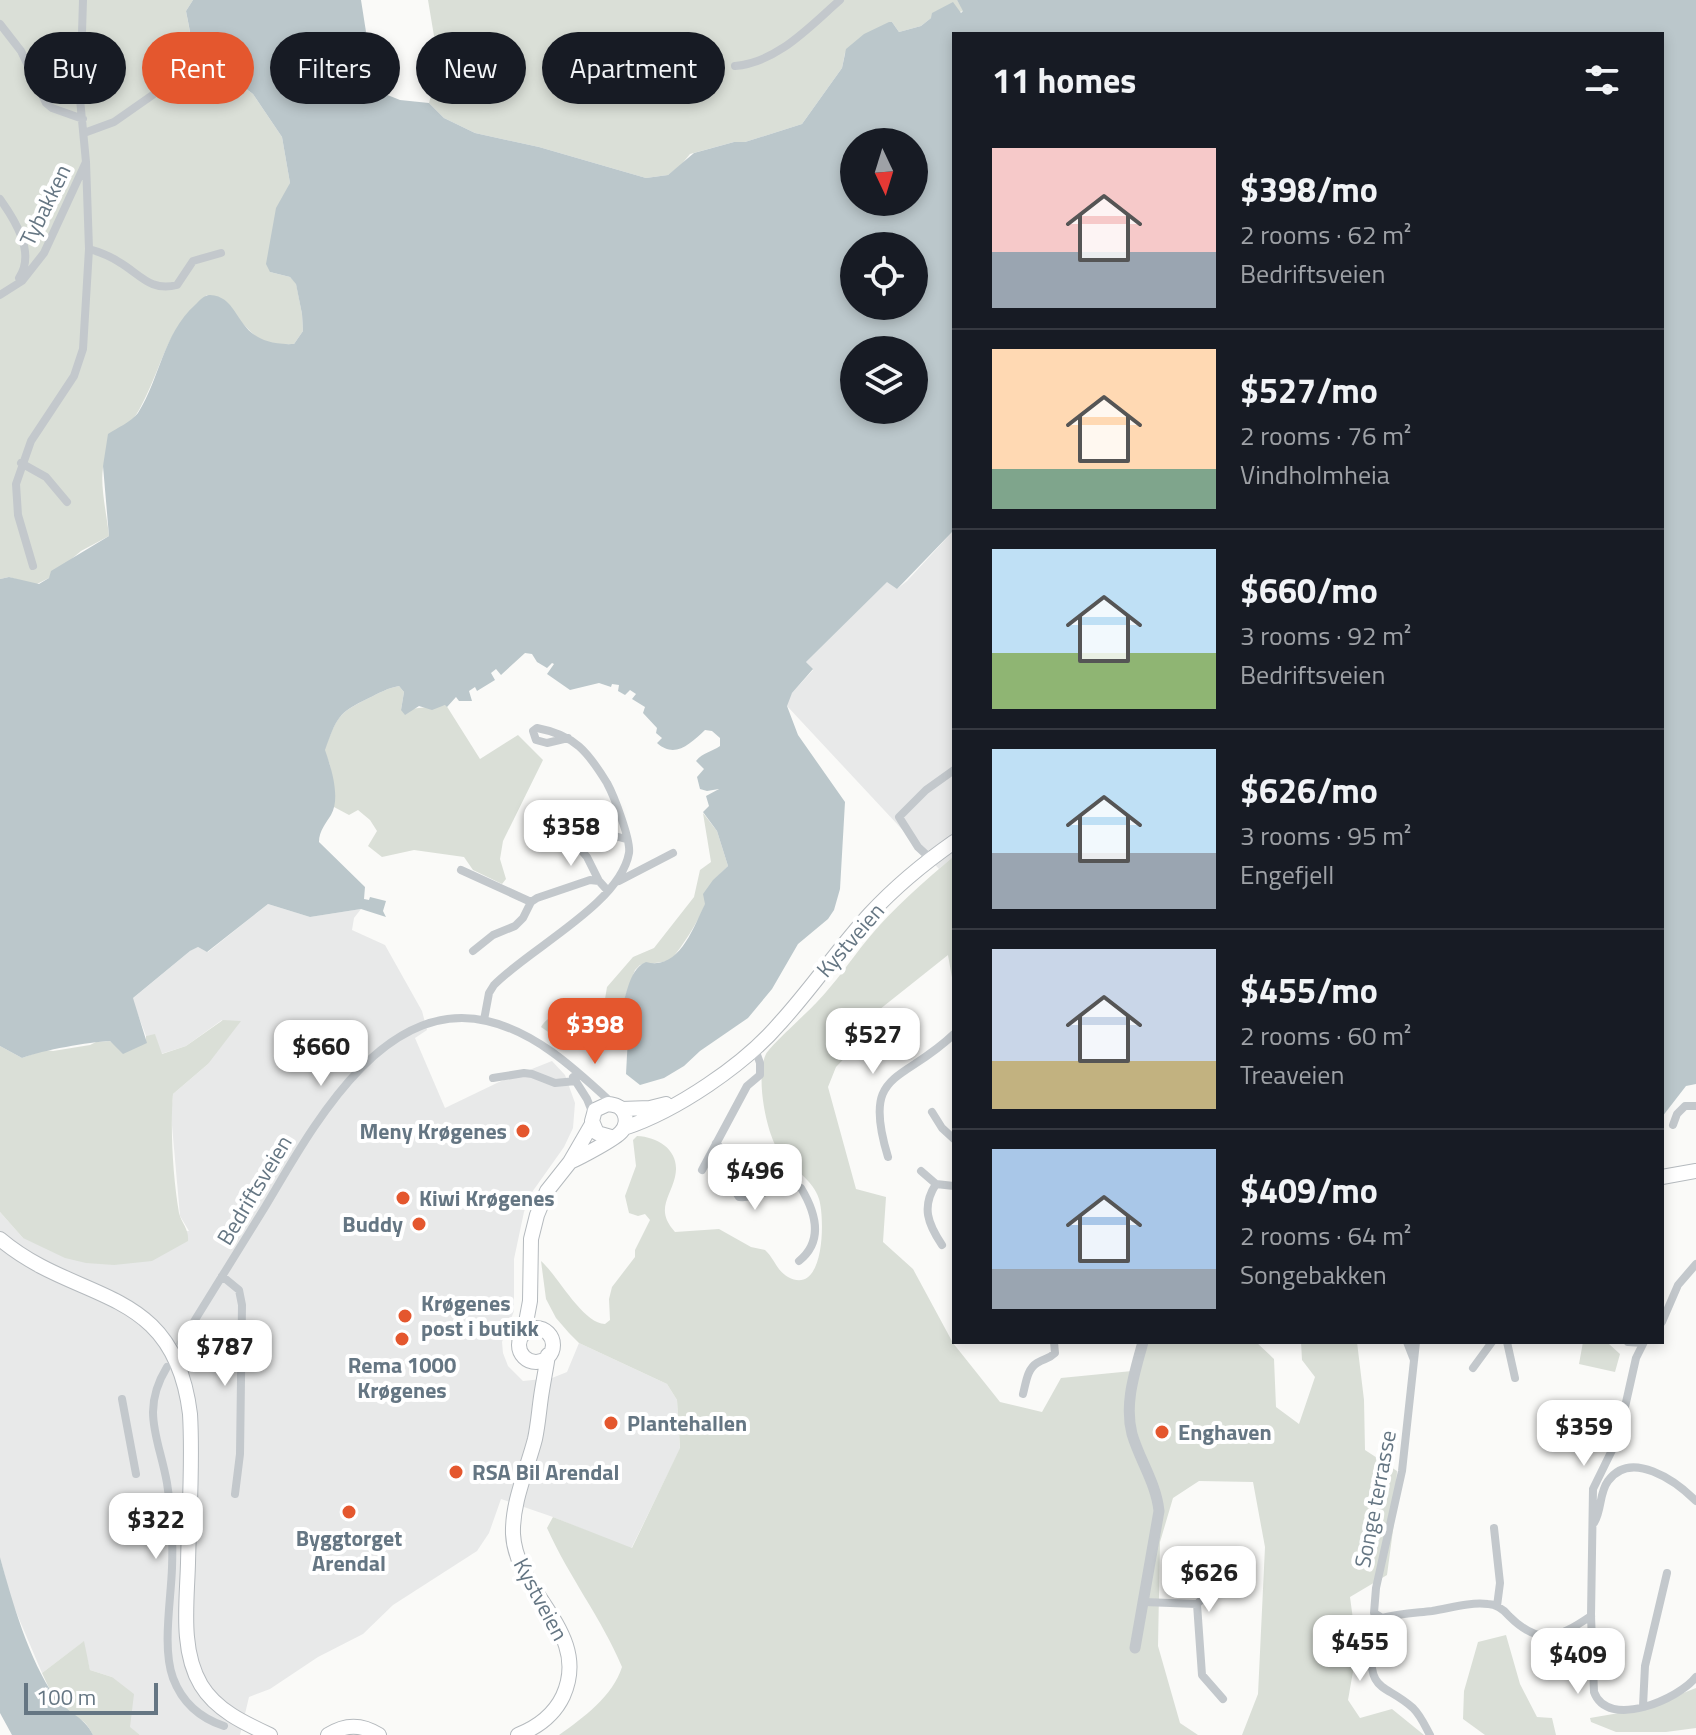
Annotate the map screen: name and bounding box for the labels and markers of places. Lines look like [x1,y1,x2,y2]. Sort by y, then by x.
pin: $358 [524,800,618,868]
pin: $398 [548,998,642,1066]
pin: $527 [826,1008,920,1076]
pin: $660 [274,1020,368,1088]
place label: Meny Krøgenes [360,1114,507,1148]
marker: Meny Krøgenes [514,1122,532,1140]
pin: $496 [708,1144,802,1212]
place label: Kiwi Krøgenes [419,1181,555,1215]
marker: Kiwi Krøgenes [394,1189,412,1207]
place label: Buddy [342,1207,403,1241]
marker: Buddy [410,1215,428,1233]
place label: Krøgenes post i butikk [421,1286,540,1345]
marker: Krøgenes post i butikk [396,1307,414,1325]
pin: $787 [178,1320,272,1388]
marker: Rema 1000 Krøgenes [393,1330,411,1348]
place label: Rema 1000 Krøgenes [348,1348,456,1407]
pin: $359 [1537,1400,1631,1468]
place label: Plantehallen [627,1406,747,1440]
marker: Plantehallen [602,1414,620,1432]
place label: Enghaven [1178,1415,1272,1449]
marker: Enghaven [1153,1423,1171,1441]
place label: RSA Bil Arendal [472,1455,619,1489]
marker: RSA Bil Arendal [447,1463,465,1481]
pin: $322 [109,1493,203,1561]
marker: Byggtorget Arendal [340,1503,358,1521]
place label: Byggtorget Arendal [296,1521,402,1580]
pin: $626 [1162,1546,1256,1614]
pin: $455 [1313,1615,1407,1683]
pin: $409 [1531,1628,1625,1696]

